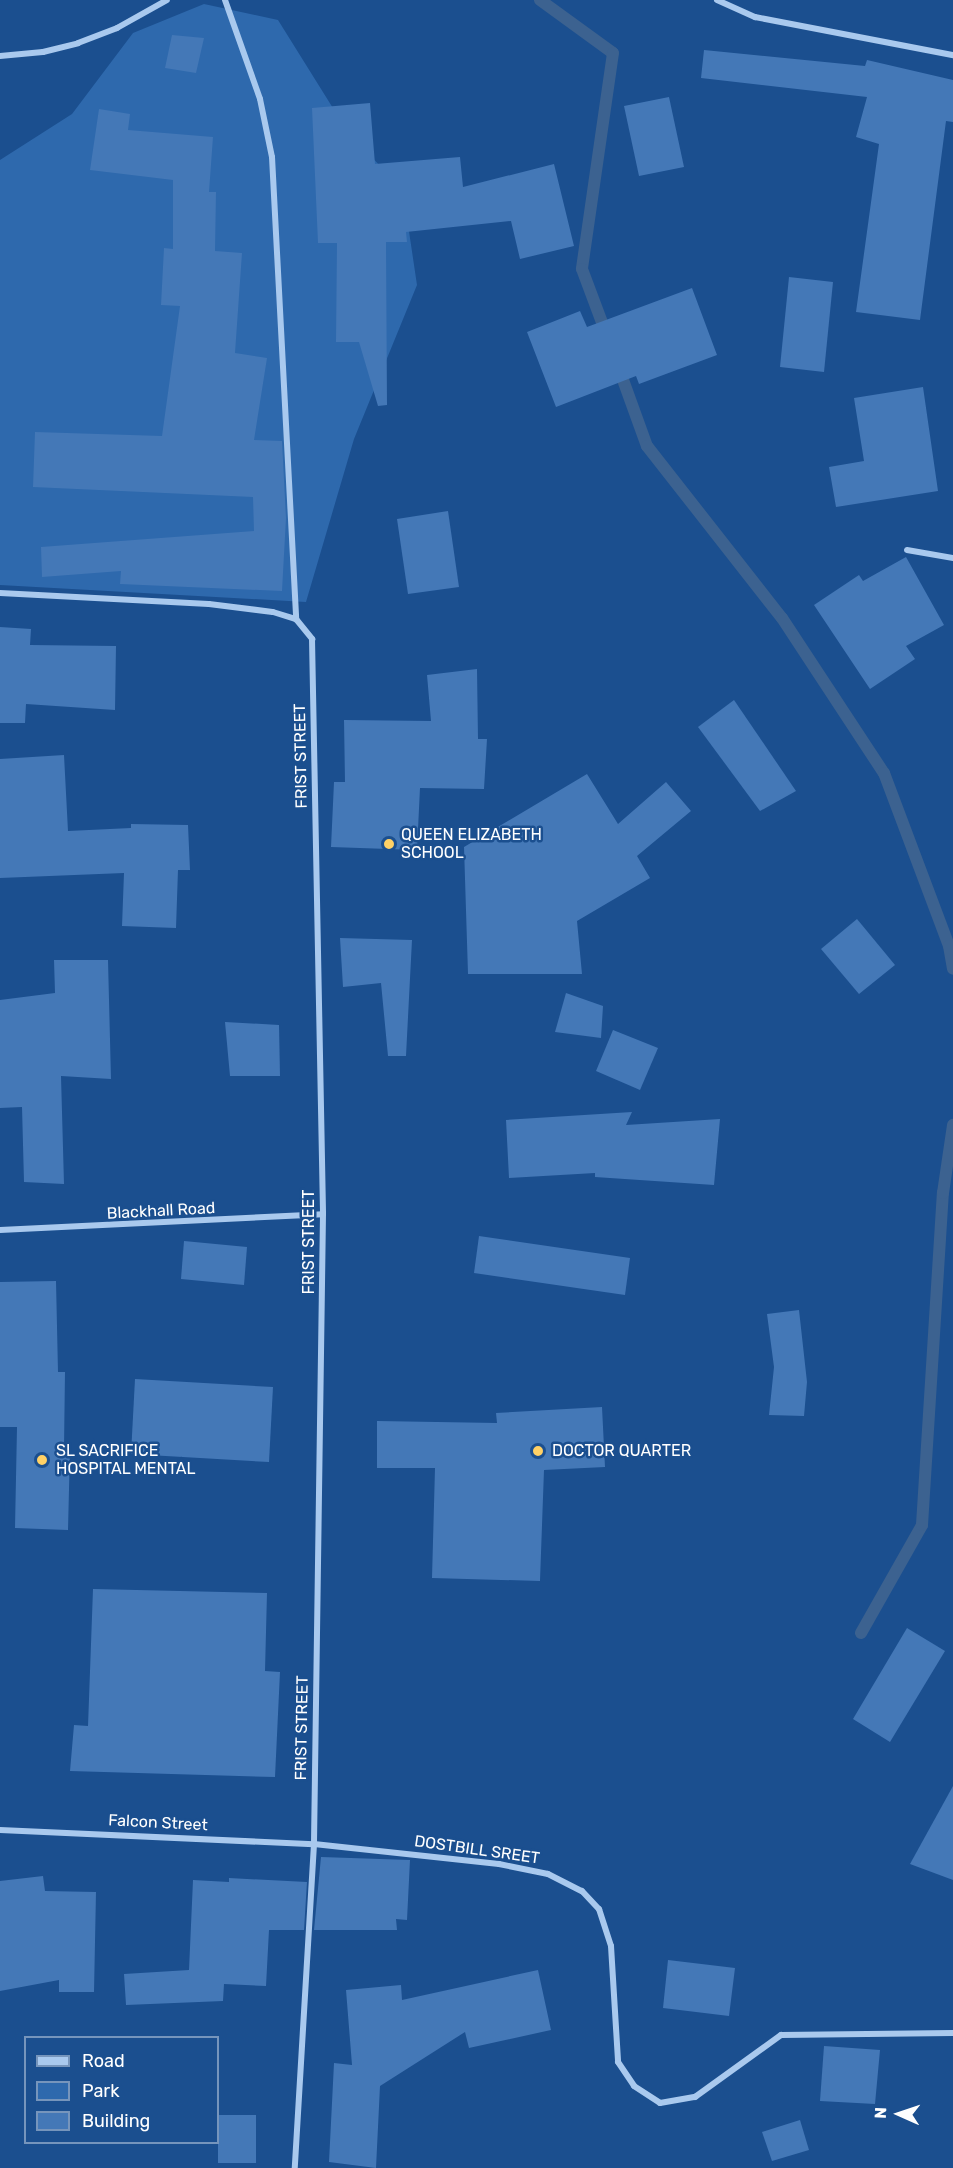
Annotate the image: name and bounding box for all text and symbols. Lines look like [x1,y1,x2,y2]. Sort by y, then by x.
street label: FRIST STREET [290,703,312,809]
place label: QUEEN ELIZABETH SCHOOL [401,825,542,863]
marker: QUEEN ELIZABETH SCHOOL [382,837,396,851]
street label: FRIST STREET [299,1189,319,1295]
street label: Blackhall Road [106,1199,216,1223]
place label: SL SACRIFICE HOSPITAL MENTAL [56,1441,196,1479]
place label: DOCTOR QUARTER [552,1441,691,1461]
marker: DOCTOR QUARTER [529,1442,547,1460]
marker: SL SACRIFICE HOSPITAL MENTAL [33,1451,51,1469]
street label: FRIST STREET [291,1675,313,1781]
street label: Falcon Street [108,1811,208,1835]
street label: DOSTBILL SREET [413,1832,541,1868]
legend [24,2036,219,2144]
text: Road [82,2050,125,2072]
text: Park [82,2080,119,2102]
north arrow [869,2084,929,2144]
text: N [871,2107,890,2119]
text: Building [82,2110,150,2132]

